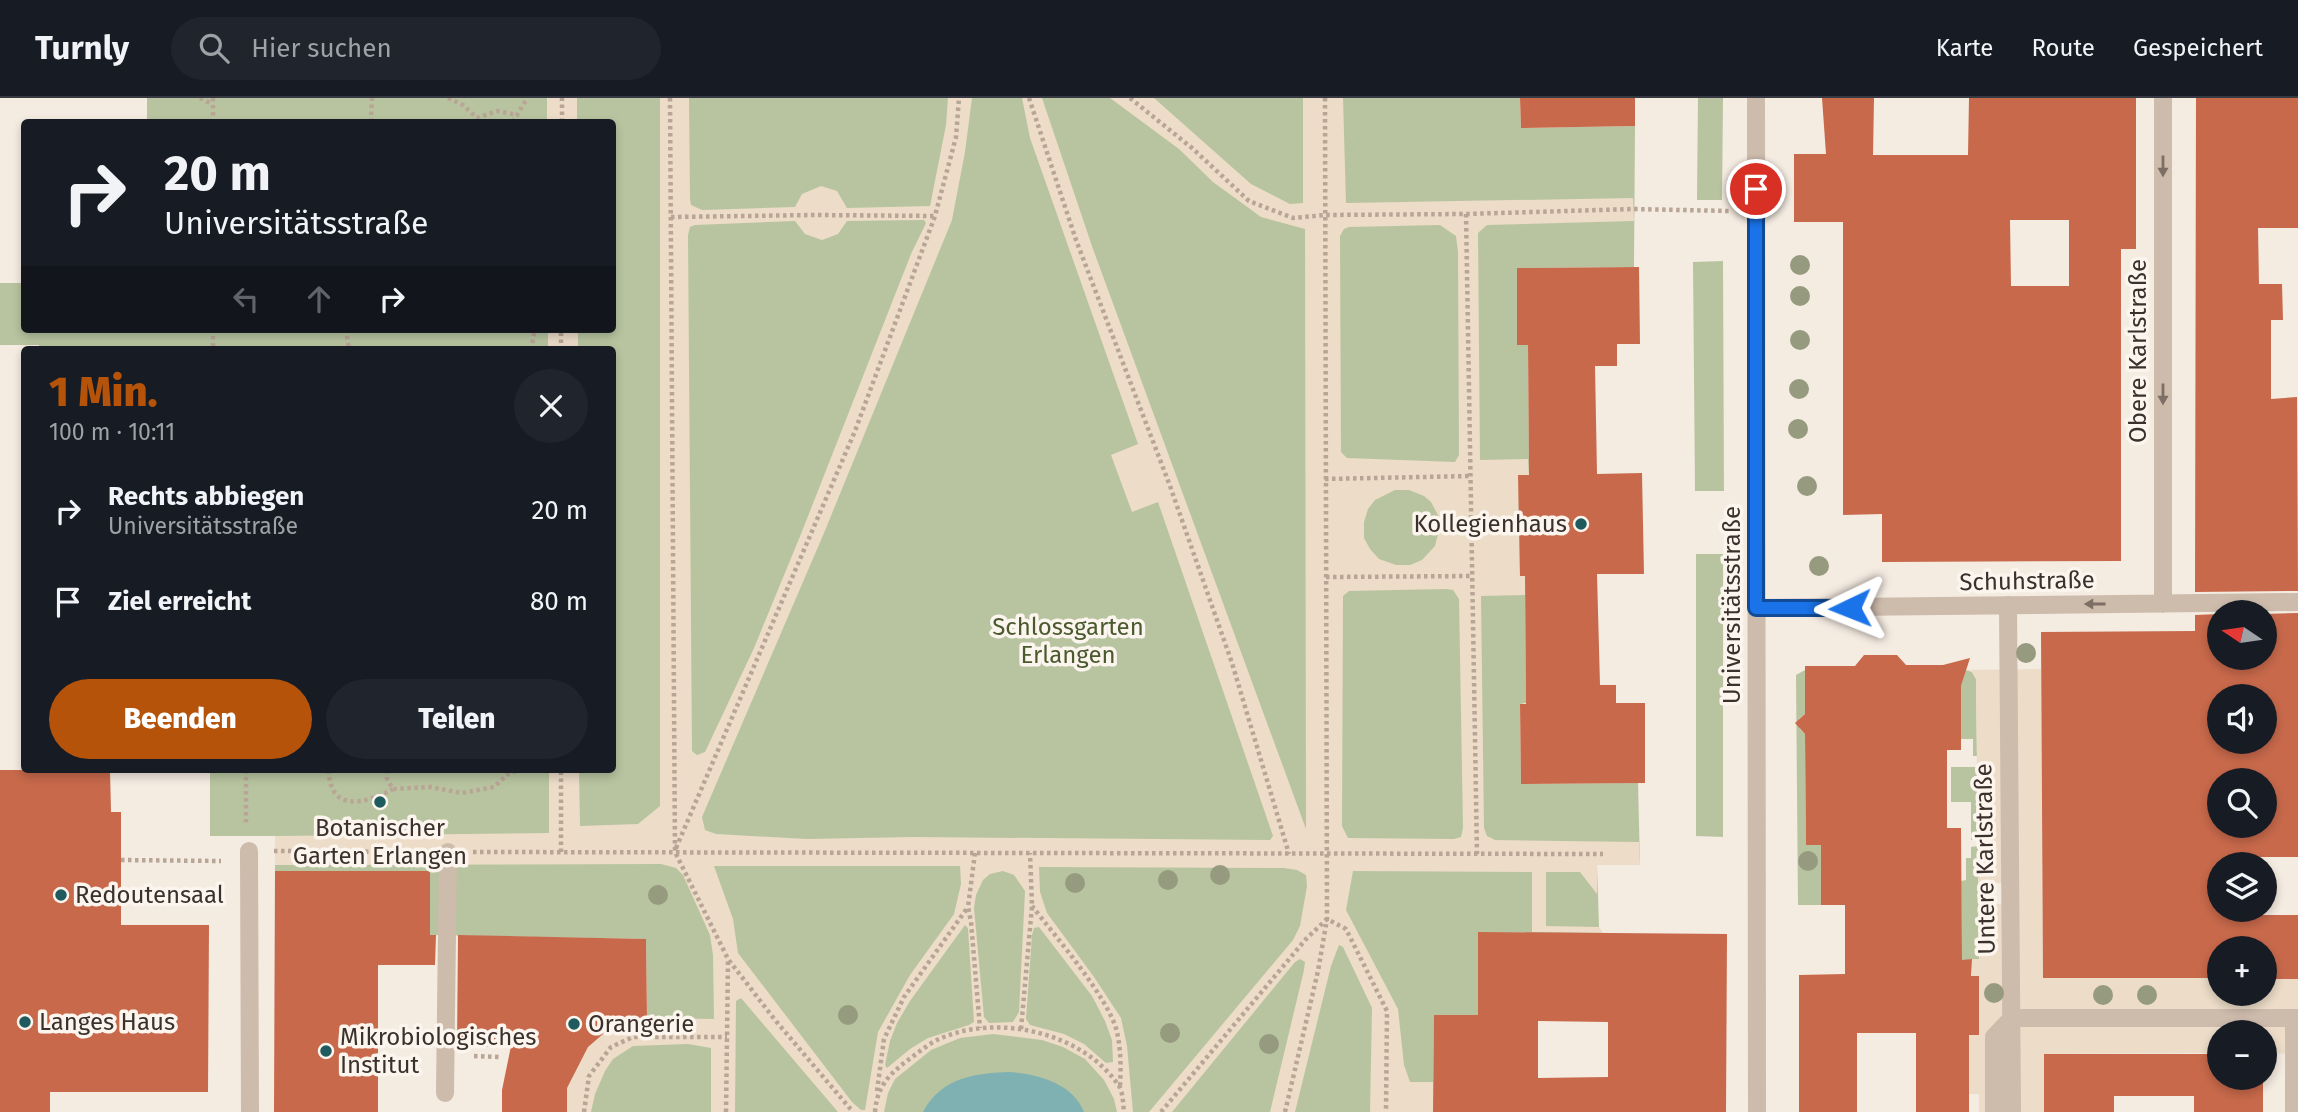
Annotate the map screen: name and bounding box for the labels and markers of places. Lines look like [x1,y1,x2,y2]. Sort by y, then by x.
pin [1726,159,1786,219]
place label: Kollegienhaus [1413,510,1567,538]
marker: Kollegienhaus [1573,516,1589,532]
marker: Botanischer Garten Erlangen [372,794,388,810]
place label: Botanischer Garten Erlangen [293,814,467,870]
place label: Redoutensaal [75,881,224,909]
marker: Redoutensaal [53,887,69,903]
place label: Langes Haus [39,1008,175,1036]
place label: Orangerie [588,1010,694,1038]
marker: Langes Haus [17,1014,33,1030]
marker: Orangerie [566,1016,582,1032]
place label: Mikrobiologisches Institut [340,1023,537,1079]
marker: Mikrobiologisches Institut [318,1043,334,1059]

